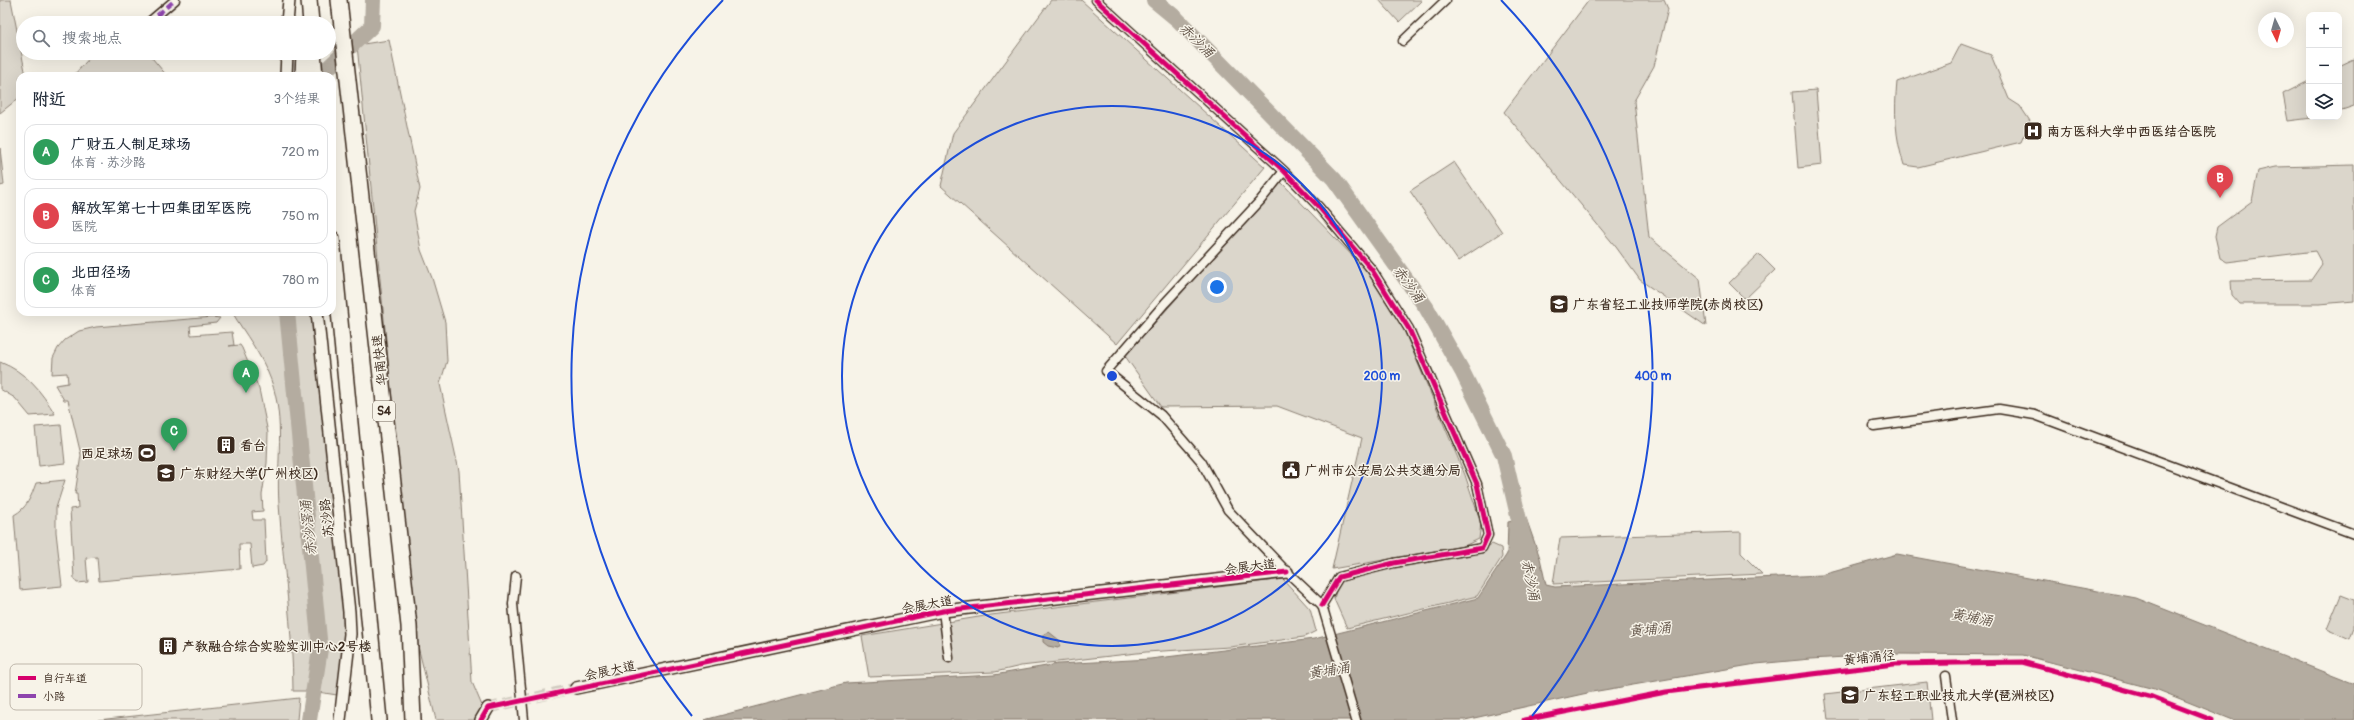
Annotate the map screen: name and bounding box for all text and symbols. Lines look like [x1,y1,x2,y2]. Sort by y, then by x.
north arrow [2258,12,2294,48]
map controls [2306,12,2342,120]
button: + [2306,12,2342,48]
search box [16,16,336,60]
water label: 赤沙涌 [1176,19,1218,62]
icon: search [30,27,52,49]
text: 搜索地点 [62,29,122,48]
button: − [2306,48,2342,84]
button: layers [2306,84,2342,120]
text: 附近 [32,89,66,110]
text: 3个结果 [274,91,320,107]
hospital icon: 南方医科大学中西医结合医院 [2022,120,2044,142]
place label: 南方医科大学中西医结合医院 [2047,124,2216,140]
text: 广财五人制足球场 [71,135,191,154]
text: A [42,144,50,160]
text: 720 m [282,144,319,160]
text: 体育 · 苏沙路 [71,155,146,171]
pin: B [2207,165,2233,198]
text: 解放军第七十四集团军医院 [71,199,251,218]
text: B [42,208,50,224]
text: 750 m [282,208,319,224]
text: 医院 [71,219,97,235]
water label: 赤沙涌 [1389,262,1428,307]
text: 北田径场 [71,263,131,282]
text: C [42,272,50,288]
text: 780 m [282,272,319,288]
your location [1207,277,1227,297]
text: 体育 [71,283,97,299]
school or university icon: 广东省轻工业技师学院(赤岗校区) [1548,293,1570,315]
place label: 广东省轻工业技师学院(赤岗校区) [1573,297,1764,313]
street label: 华南快速 [369,333,391,387]
pin: A [233,360,259,393]
centre of rings [1105,369,1119,383]
text: 200 m [1364,369,1401,384]
text: 400 m [1634,369,1672,384]
road number: S4 [373,401,395,421]
pin: C [161,418,187,451]
building icon: 看台 [215,434,237,456]
place label: 看台 [240,438,266,454]
sports icon: 西足球场 [136,442,158,464]
place label: 西足球场 [81,446,133,462]
public building icon: 广州市公安局公共交通分局 [1280,459,1302,481]
school or university icon: 广东财经大学(广州校区) [155,462,177,484]
place label: 广州市公安局公共交通分局 [1305,463,1461,479]
place label: 广东财经大学(广州校区) [180,466,319,482]
water label: 赤沙滘涌 [297,498,320,557]
street label: 苏沙路 [317,498,337,538]
street label: 会展大道 [1223,556,1277,578]
water label: 赤沙涌 [1518,558,1543,603]
street label: 会展大道 [900,593,954,617]
water label: 黄埔涌 [1950,605,1995,630]
water label: 黄埔涌 [1628,619,1673,640]
building icon: 产教融合综合实验实训中心2号楼 [157,635,179,657]
place label: 产教融合综合实验实训中心2号楼 [182,639,371,655]
street label: 黄埔涌径 [1842,647,1896,669]
street label: 会展大道 [583,658,637,684]
water label: 黄埔涌 [1307,659,1352,682]
legend [10,664,142,710]
text: 自行车道 [43,672,87,685]
school or university icon: 广东轻工职业技术大学(琶洲校区) [1839,684,1861,706]
place label: 广东轻工职业技术大学(琶洲校区) [1864,688,2055,704]
text: 小路 [43,690,65,703]

